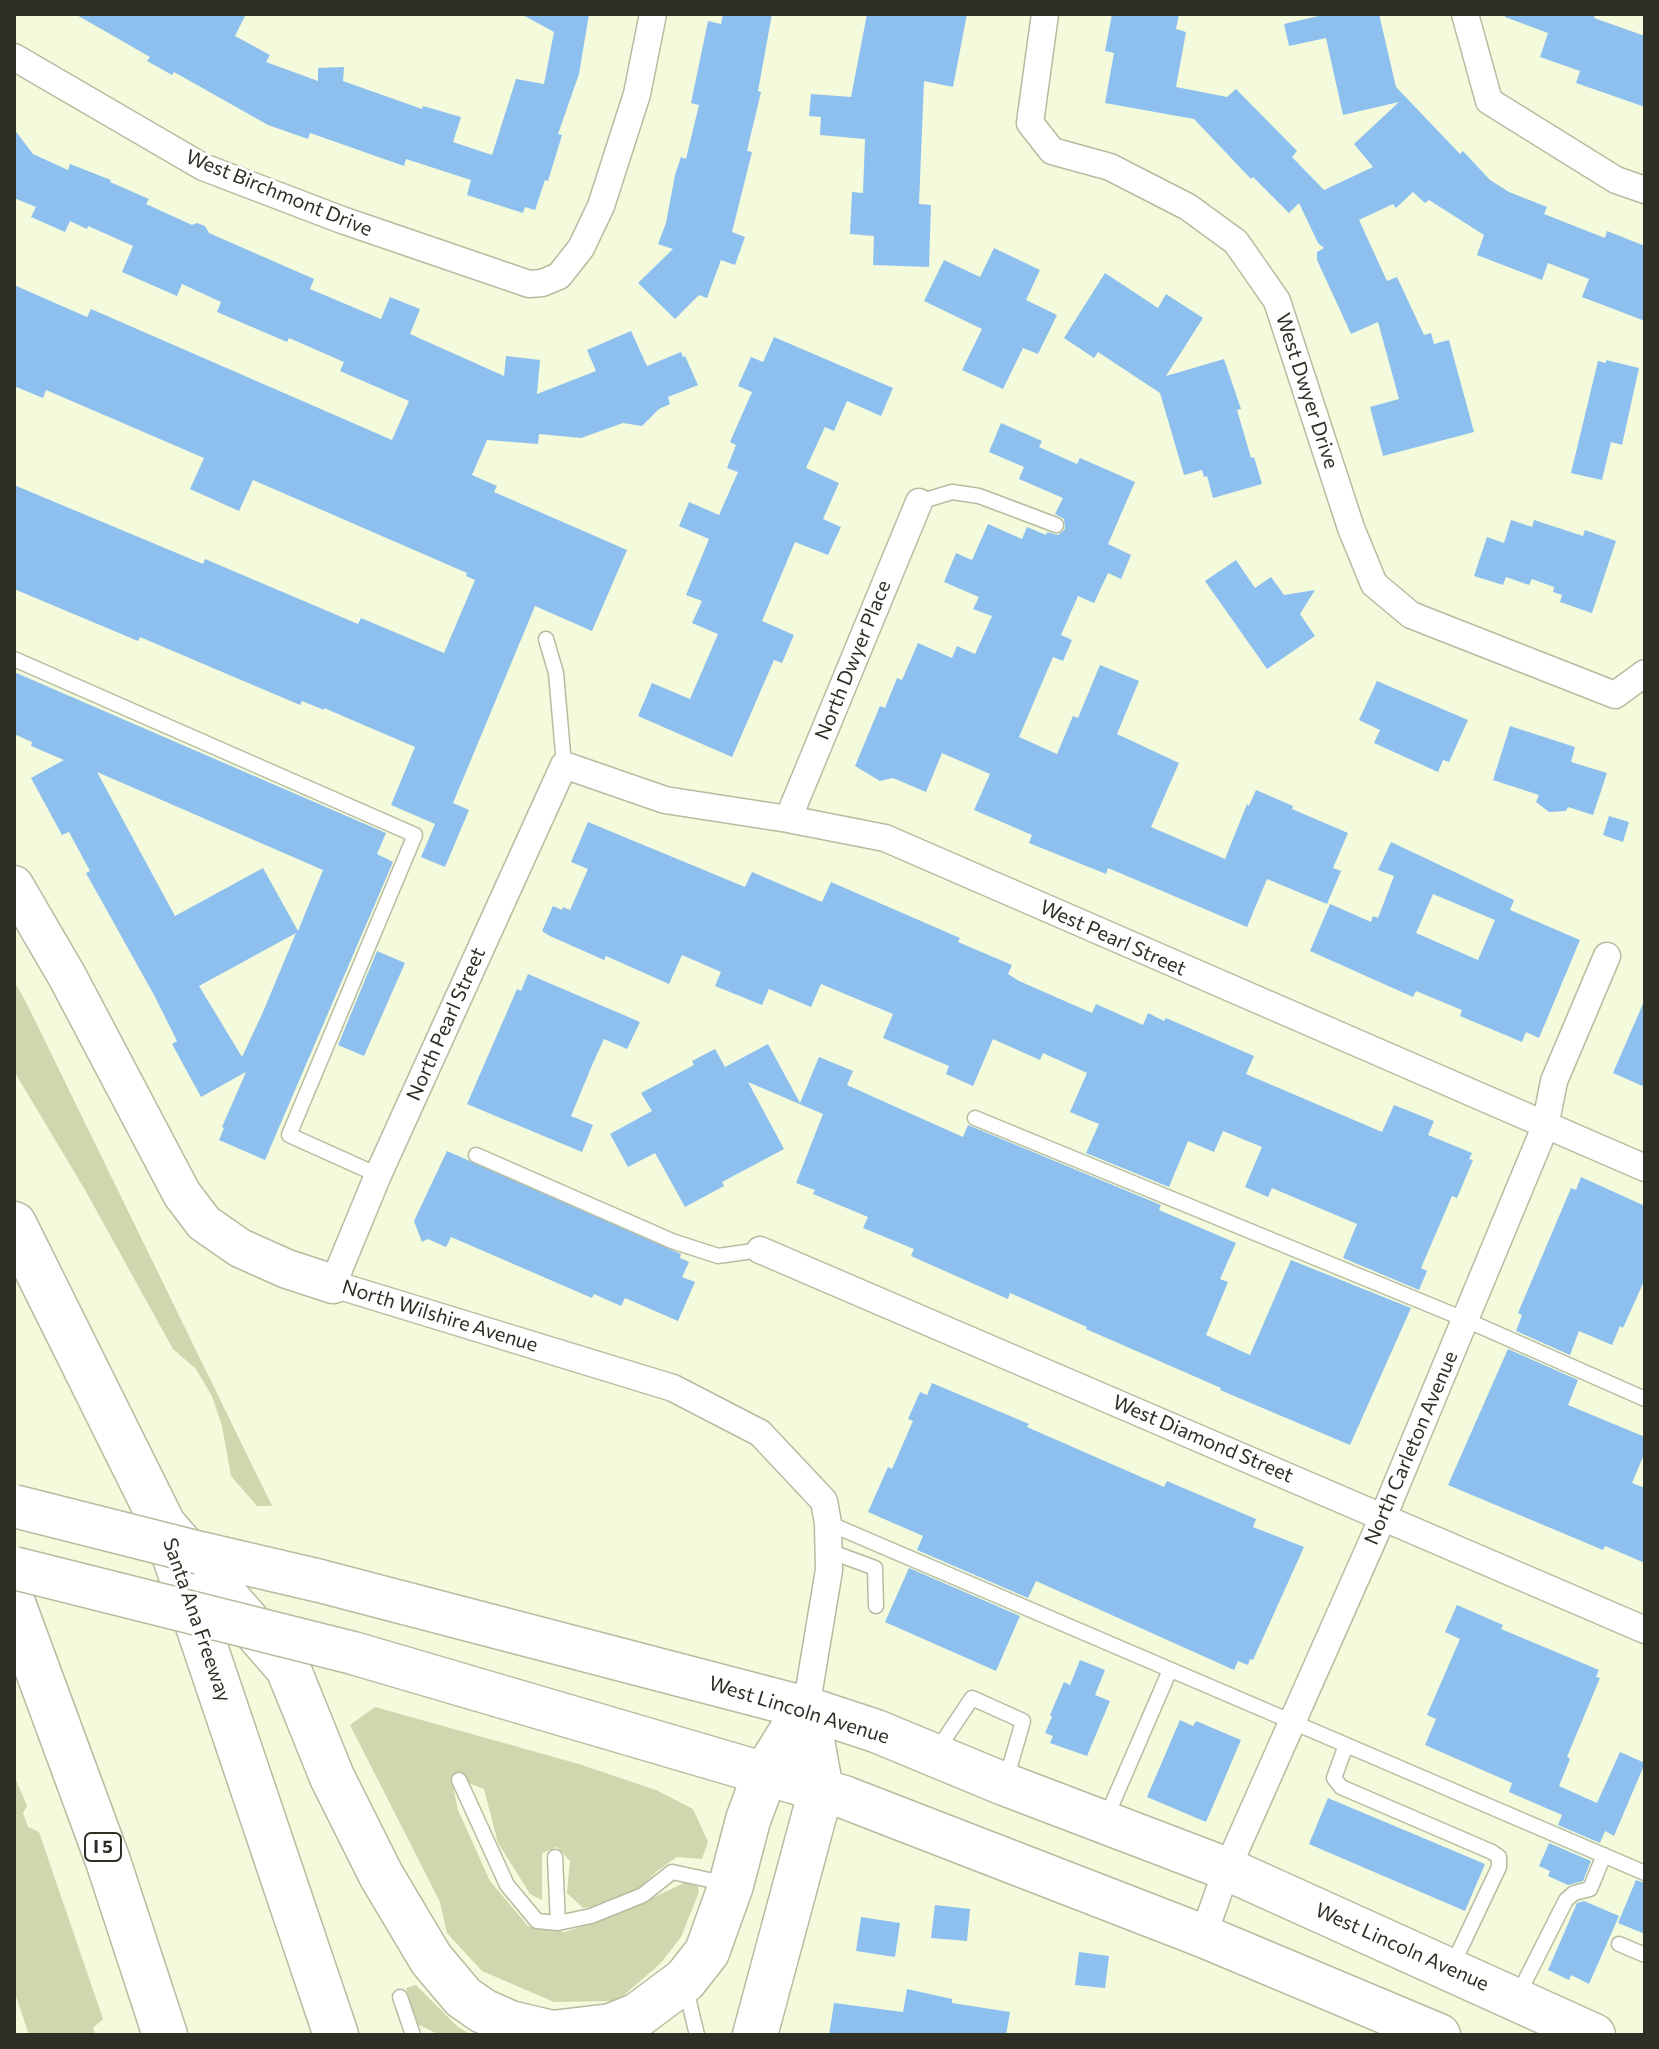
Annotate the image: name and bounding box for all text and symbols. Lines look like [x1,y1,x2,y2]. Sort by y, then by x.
street label: West Birchmont Drive [182,145,376,241]
street label: West Dwyer Drive [1271,310,1343,472]
street label: North Dwyer Place [810,577,896,743]
street label: West Pearl Street [1036,895,1190,981]
street label: North Pearl Street [401,944,491,1104]
street label: North Wilshire Avenue [339,1275,541,1357]
street label: North Carleton Avenue [1359,1348,1463,1548]
street label: West Diamond Street [1109,1390,1297,1488]
street label: Santa Ana Freeway [158,1535,236,1705]
street label: West Lincoln Avenue [706,1671,892,1749]
road number: I 5 [85,1833,121,1861]
street label: West Lincoln Avenue [1311,1898,1493,1996]

